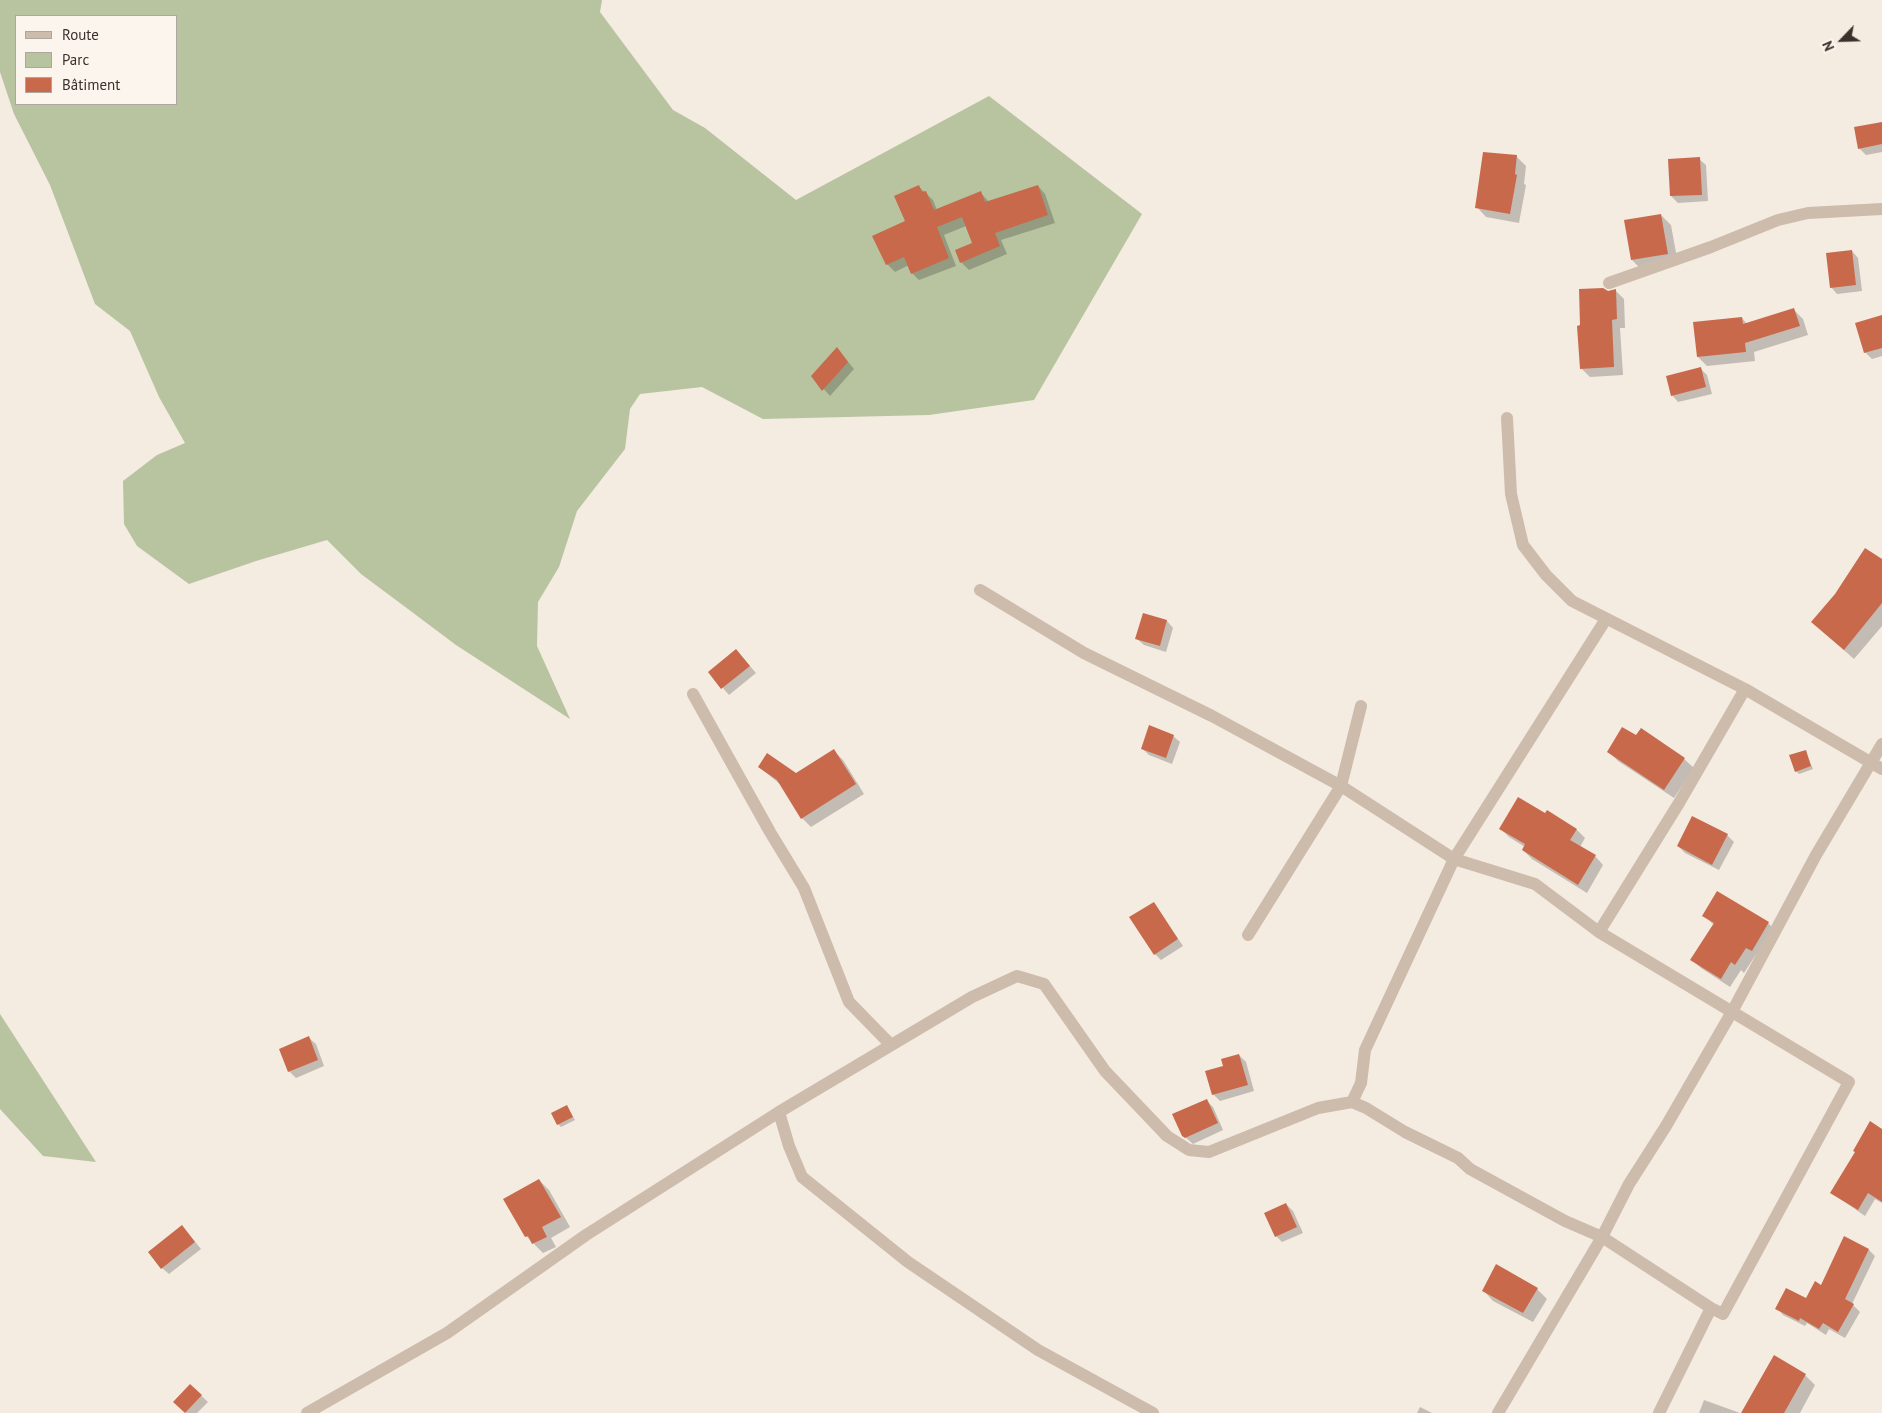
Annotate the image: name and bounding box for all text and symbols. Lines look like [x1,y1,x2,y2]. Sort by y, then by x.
legend [15,15,178,105]
north arrow [1817,15,1867,65]
text: Route [62,25,99,44]
text: N [1818,38,1838,54]
text: Parc [62,50,89,69]
text: Bâtiment [62,75,120,94]

